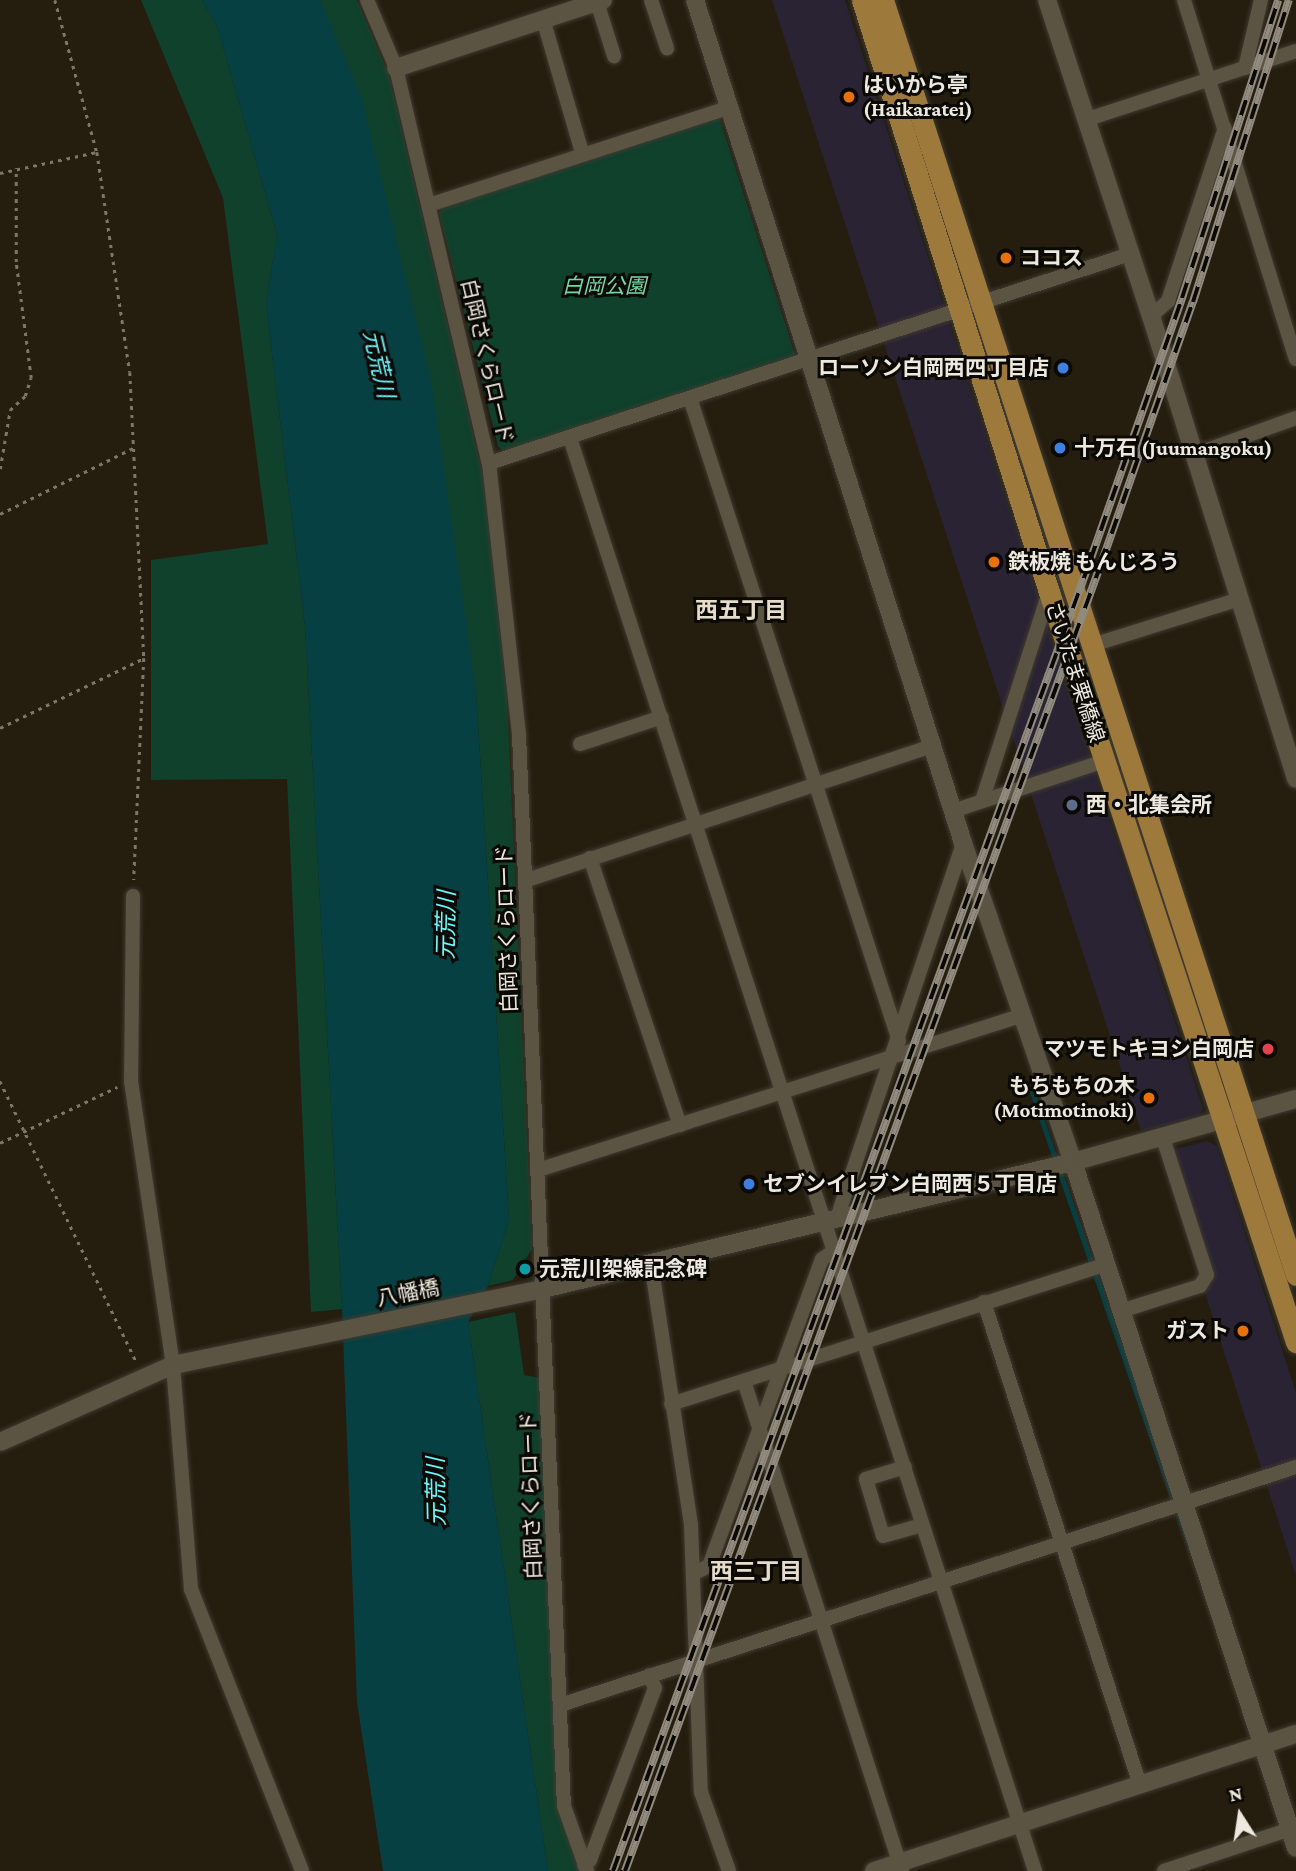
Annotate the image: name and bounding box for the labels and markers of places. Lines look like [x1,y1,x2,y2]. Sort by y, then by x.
place label: はいから亭 (Haikaratei) [863,72,973,122]
marker: はいから亭 (Haikaratei) [841,89,857,105]
place label: ココス [1020,245,1083,271]
marker: ココス [998,250,1014,266]
place label: ローソン白岡西四丁目店 [818,355,1049,381]
marker: ローソン白岡西四丁目店 [1055,360,1071,376]
place label: 十万石 (Juumangoku) [1074,435,1275,461]
marker: 十万石 (Juumangoku) [1052,440,1068,456]
place label: 鉄板焼 もんじろう [1008,549,1180,575]
marker: 鉄板焼 もんじろう [986,554,1002,570]
place label: 西・北集会所 [1086,792,1212,818]
marker: 西・北集会所 [1064,797,1080,813]
place label: マツモトキヨシ白岡店 [1044,1036,1254,1062]
marker: マツモトキヨシ白岡店 [1260,1041,1276,1057]
place label: もちもちの木 (Motimotinoki) [993,1073,1135,1123]
marker: もちもちの木 (Motimotinoki) [1141,1090,1157,1106]
place label: セブンイレブン白岡西５丁目店 [763,1171,1057,1197]
marker: セブンイレブン白岡西５丁目店 [741,1176,757,1192]
place label: 元荒川架線記念碑 [539,1256,707,1282]
marker: 元荒川架線記念碑 [517,1261,533,1277]
place label: ガスト [1166,1318,1229,1344]
marker: ガスト [1235,1323,1251,1339]

